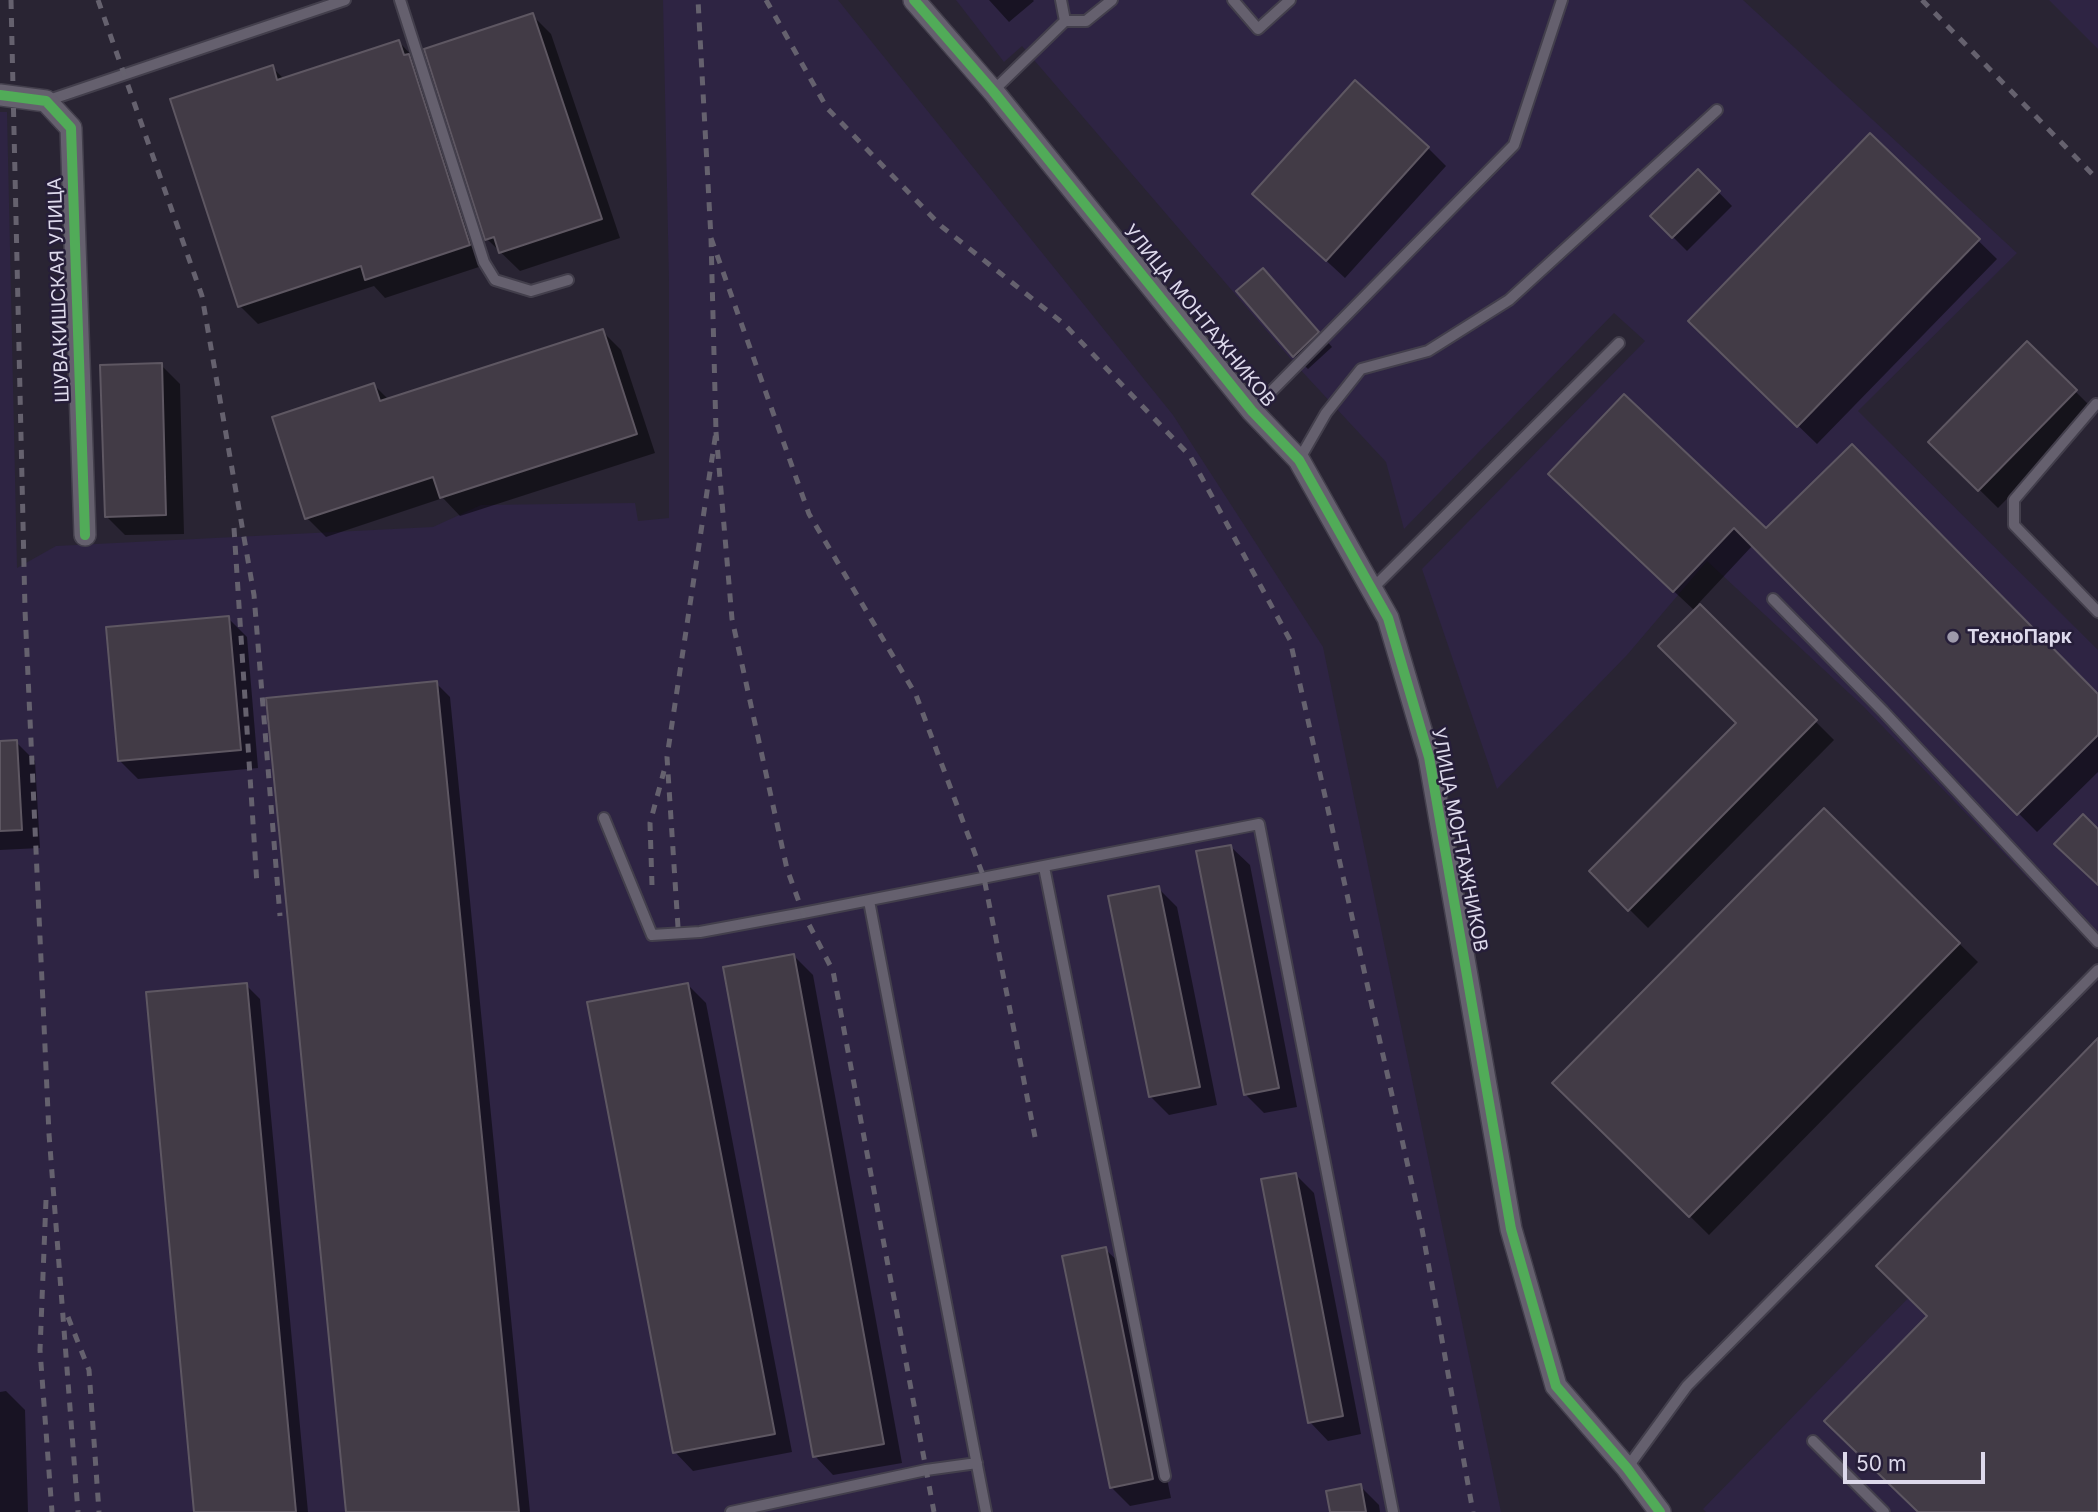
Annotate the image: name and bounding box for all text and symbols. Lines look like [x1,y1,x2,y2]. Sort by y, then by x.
street label: ШУВАКИШСКАЯ УЛИЦА [44,177,74,403]
street label: УЛИЦА МОНТАЖНИКОВ [1118,220,1280,412]
place label: ТехноПарк [1967,626,2072,648]
marker: ТехноПарк [1945,629,1961,645]
street label: УЛИЦА МОНТАЖНИКОВ [1426,726,1492,954]
scale bar [1846,1438,1988,1482]
text: 50 m [1856,1451,1906,1476]

